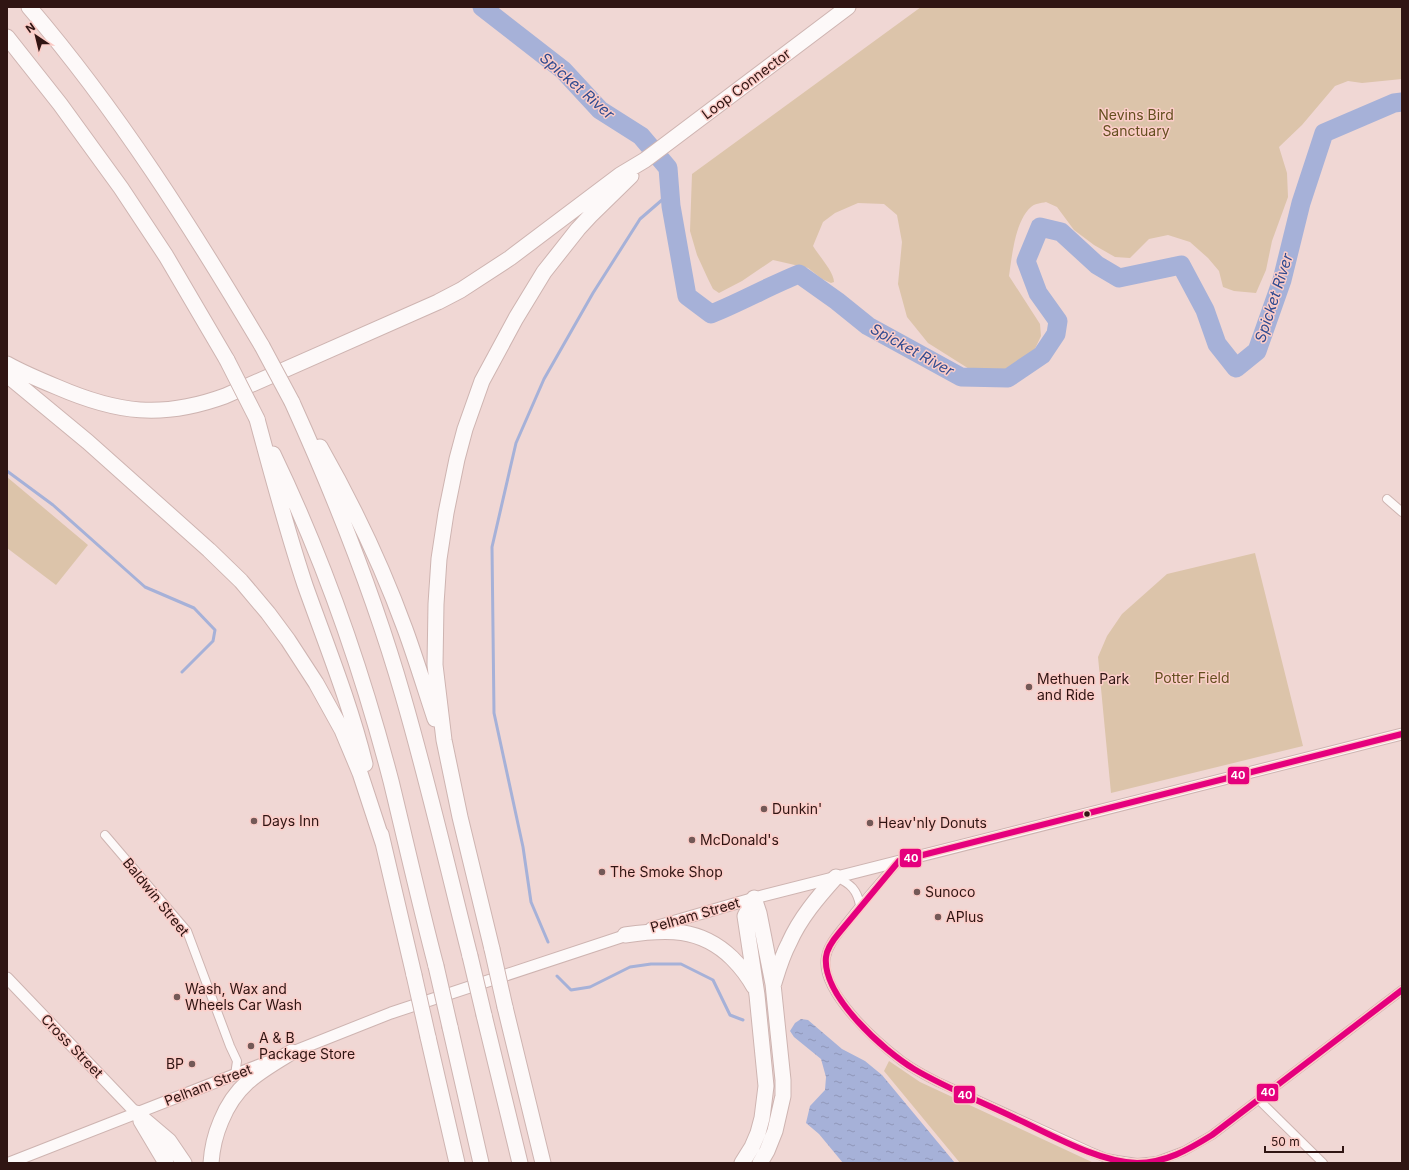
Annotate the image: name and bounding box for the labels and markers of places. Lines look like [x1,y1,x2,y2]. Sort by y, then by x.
place label: Methuen Park and Ride [1037,670,1130,703]
marker: Methuen Park and Ride [1024,682,1034,692]
place label: Dunkin' [772,800,822,817]
marker: Dunkin' [759,804,769,814]
unlabelled marker [1082,809,1092,819]
place label: Days Inn [262,812,319,829]
place label: Heav'nly Donuts [878,814,987,831]
marker: Days Inn [249,816,259,826]
marker: Heav'nly Donuts [865,818,875,828]
place label: McDonald's [700,831,779,848]
marker: McDonald's [687,835,697,845]
place label: The Smoke Shop [610,863,723,880]
marker: The Smoke Shop [597,867,607,877]
place label: Sunoco [925,883,975,900]
marker: Sunoco [912,887,922,897]
place label: APlus [946,908,984,925]
marker: APlus [933,912,943,922]
place label: Wash, Wax and Wheels Car Wash [185,980,302,1013]
marker: Wash, Wax and Wheels Car Wash [172,992,182,1002]
place label: A & B Package Store [259,1029,355,1062]
marker: A & B Package Store [246,1041,256,1051]
place label: BP [166,1055,184,1072]
marker: BP [187,1059,197,1069]

